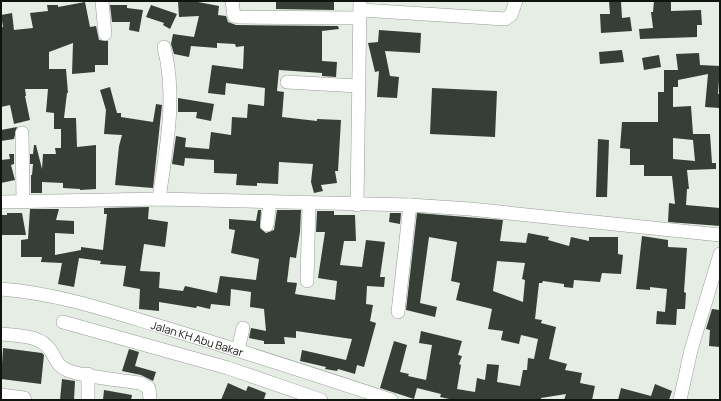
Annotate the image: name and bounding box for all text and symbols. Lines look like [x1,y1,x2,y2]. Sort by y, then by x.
street label: Jalan KH Abu Bakar [149,317,245,359]

